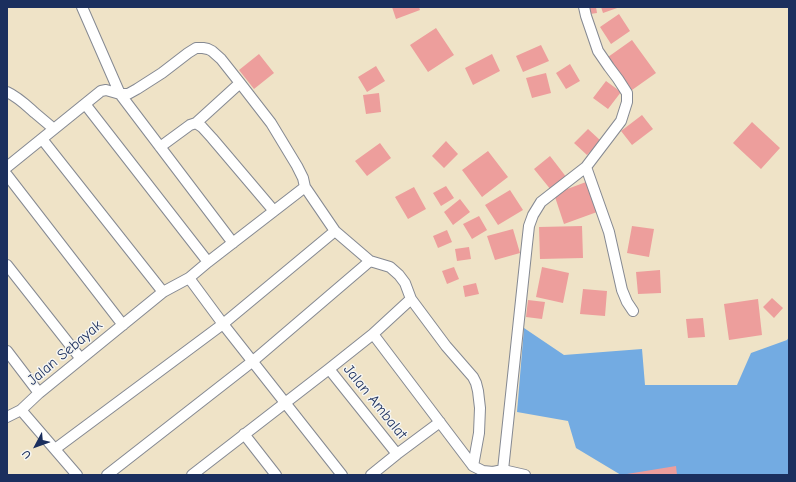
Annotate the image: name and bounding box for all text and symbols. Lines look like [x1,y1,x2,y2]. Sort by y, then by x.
street label: Jalan Sebayak [24,317,106,389]
street label: Jalan Ambalat [339,361,411,443]
north arrow [16,426,56,466]
text: U [19,447,34,461]

